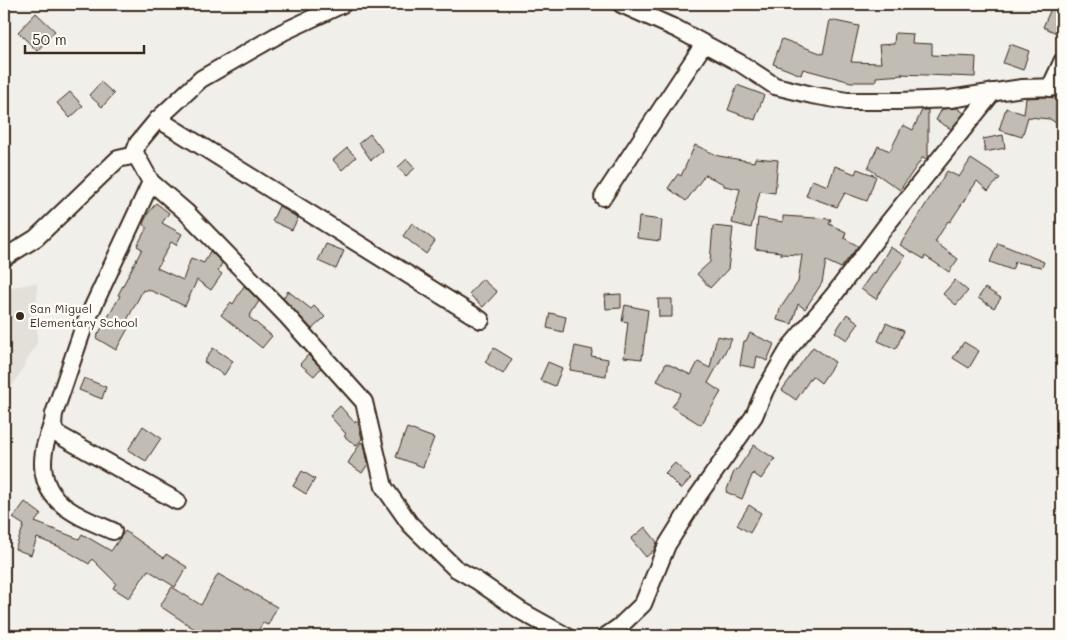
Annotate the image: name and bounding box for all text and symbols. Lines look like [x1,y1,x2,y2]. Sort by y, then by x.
scale bar [25,22,144,54]
text: 50 m [32,29,67,49]
place label: San Miguel Elementary School [30,300,138,330]
marker: San Miguel Elementary School [14,310,26,322]

